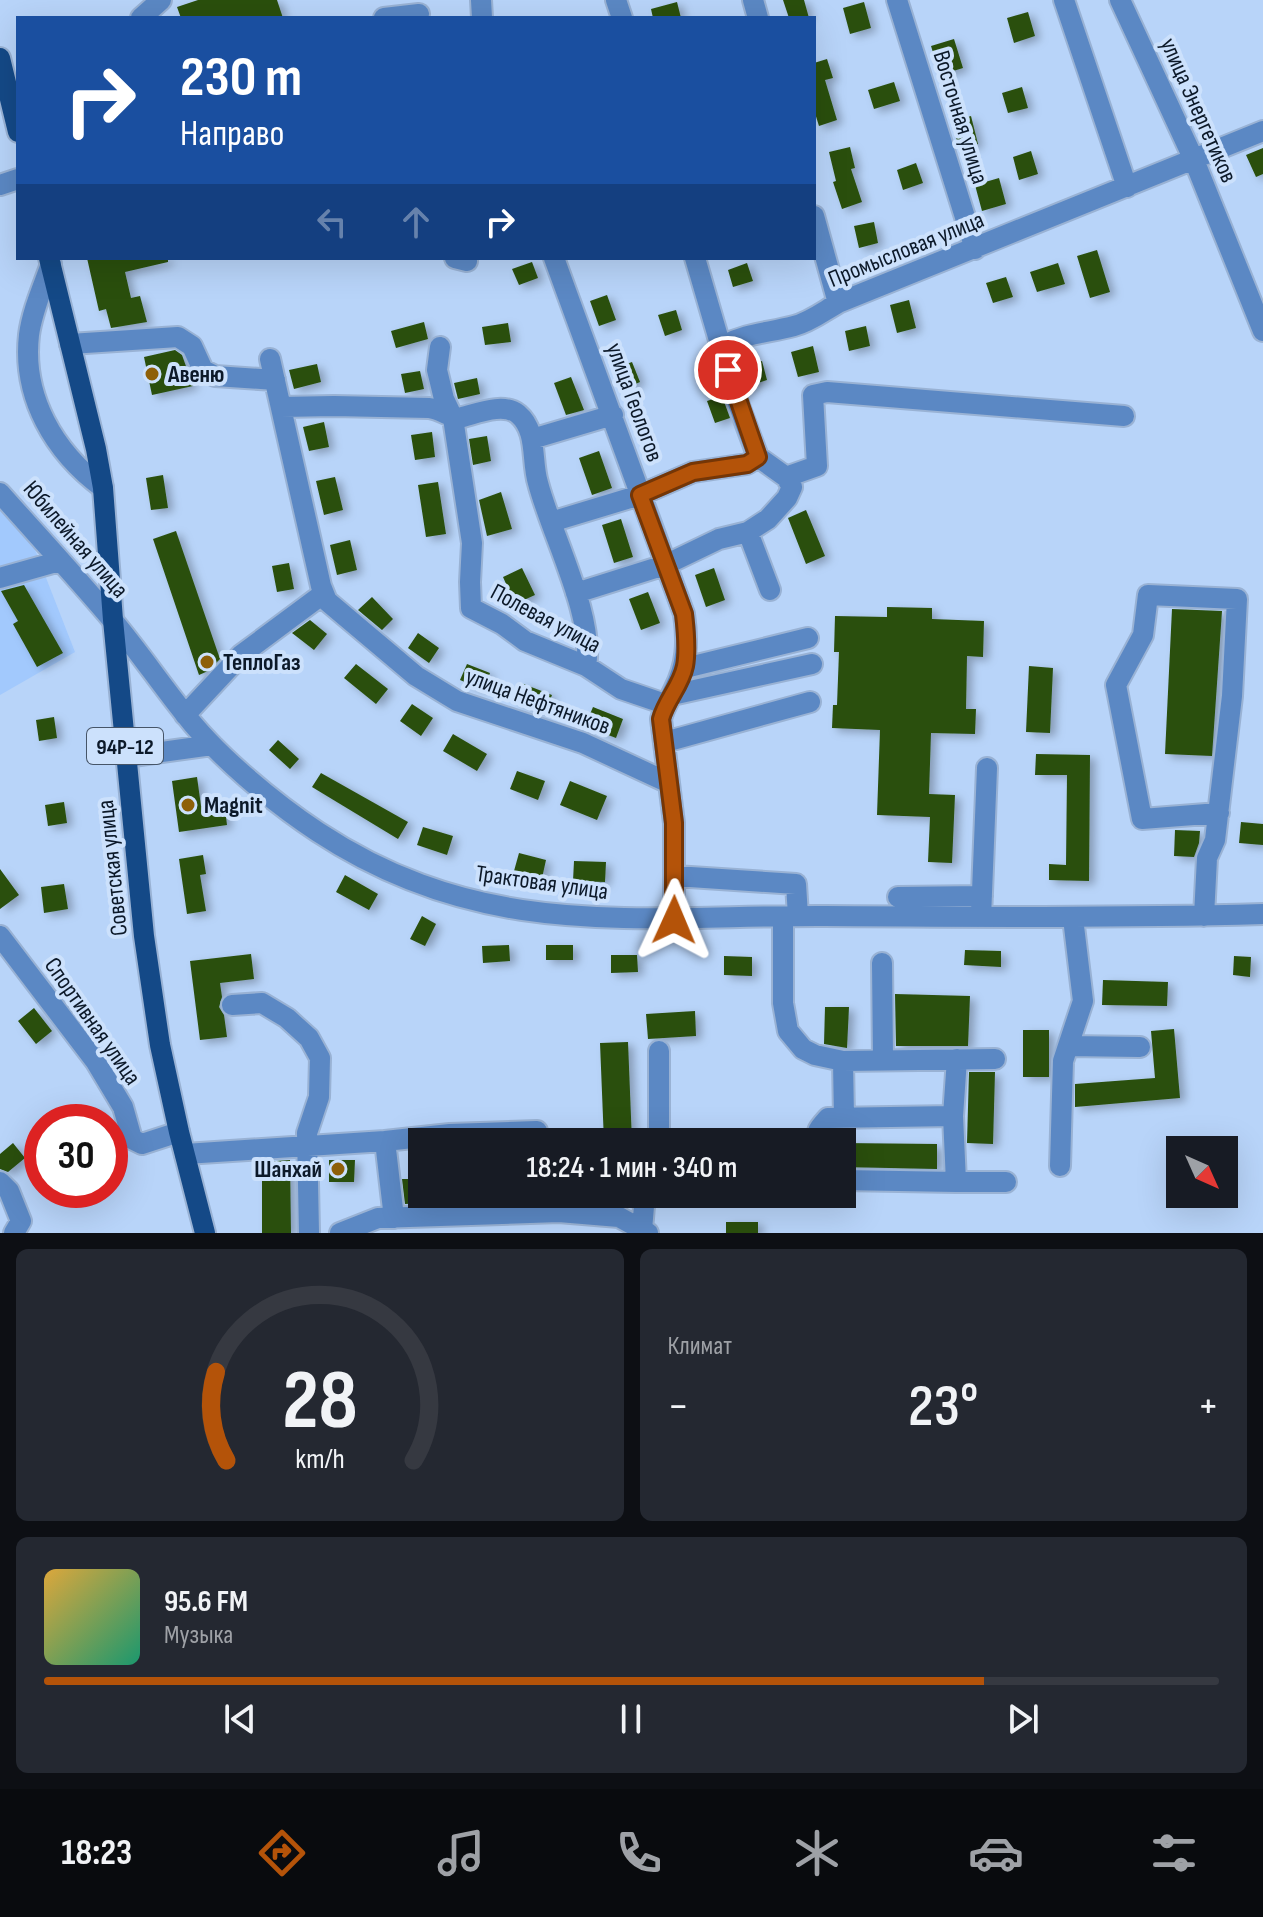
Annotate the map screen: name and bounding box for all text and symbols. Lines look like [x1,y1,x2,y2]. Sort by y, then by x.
street label: улица Энергетиков [1154,33,1243,187]
text: 230 m [180,45,302,112]
street label: Восточная улица [926,47,995,187]
icon: right [48,48,152,152]
text: Направо [180,113,284,156]
icon: left [310,200,354,244]
icon: ahead [394,200,438,244]
icon: right [478,200,522,244]
street label: Промысловая улица [824,205,988,294]
pin [694,336,762,404]
street label: улица Геологов [600,339,669,465]
icon: arrive [706,348,750,392]
place label: Авеню [167,360,225,389]
marker: Авеню [143,365,161,383]
street label: Юбилейная улица [17,475,134,604]
street label: Полевая улица [486,577,606,660]
place label: ТеплоГаз [223,648,301,677]
marker: ТеплоГаз [198,653,216,671]
street label: улица Нефтяников [462,662,614,741]
road number: 94Р-12 [87,728,163,764]
place label: Magnit [204,791,263,820]
marker: Magnit [179,796,197,814]
street label: Советская улица [91,799,134,937]
street label: Трактовая улица [474,859,610,906]
position arrow [632,878,716,962]
street label: Спортивная улица [38,952,147,1091]
speed limit sign: 30 [24,1104,128,1208]
north arrow [1166,1136,1238,1208]
map controls [1166,1136,1238,1208]
text: 18:24 · 1 мин · 340 m [527,1150,738,1186]
place label: Шанхай [254,1155,322,1184]
marker: Шанхай [329,1160,347,1178]
text: Климат [668,1331,732,1362]
text: 28 [282,1352,358,1452]
text: 23° [908,1371,978,1443]
text: − [668,1380,689,1433]
text: + [1197,1380,1219,1433]
text: km/h [295,1442,344,1477]
text: 95.6 FM [164,1584,248,1620]
text: Музыка [164,1620,233,1651]
icon: previous [218,1697,262,1741]
icon: pause [609,1697,653,1741]
icon: next [1001,1697,1045,1741]
icon: directions [254,1825,310,1881]
icon: music [433,1825,489,1881]
icon: phone [611,1825,667,1881]
icon: climate [789,1825,845,1881]
icon: car [968,1825,1024,1881]
icon: filters [1146,1825,1202,1881]
text: 18:23 [61,1832,132,1875]

